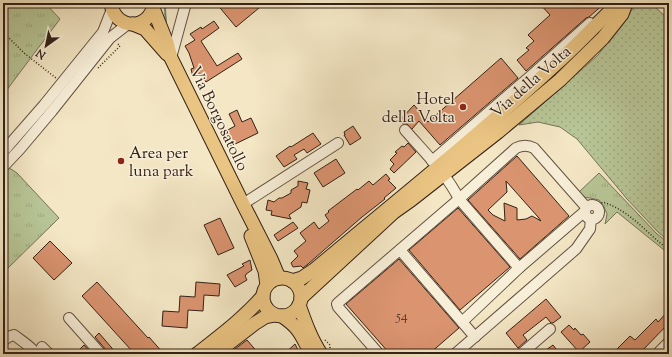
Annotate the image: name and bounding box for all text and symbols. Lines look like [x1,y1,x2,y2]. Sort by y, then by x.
north arrow [26,26,66,66]
street label: Via della Volta [486,41,578,125]
text: N [33,44,50,63]
street label: Via Borgosatollo [182,63,253,175]
place label: Hotel della Volta [382,89,456,130]
marker: Hotel della Volta [458,102,468,112]
place label: Area per luna park [129,143,194,184]
marker: Area per luna park [116,156,126,166]
house number: 54 [395,307,408,327]

